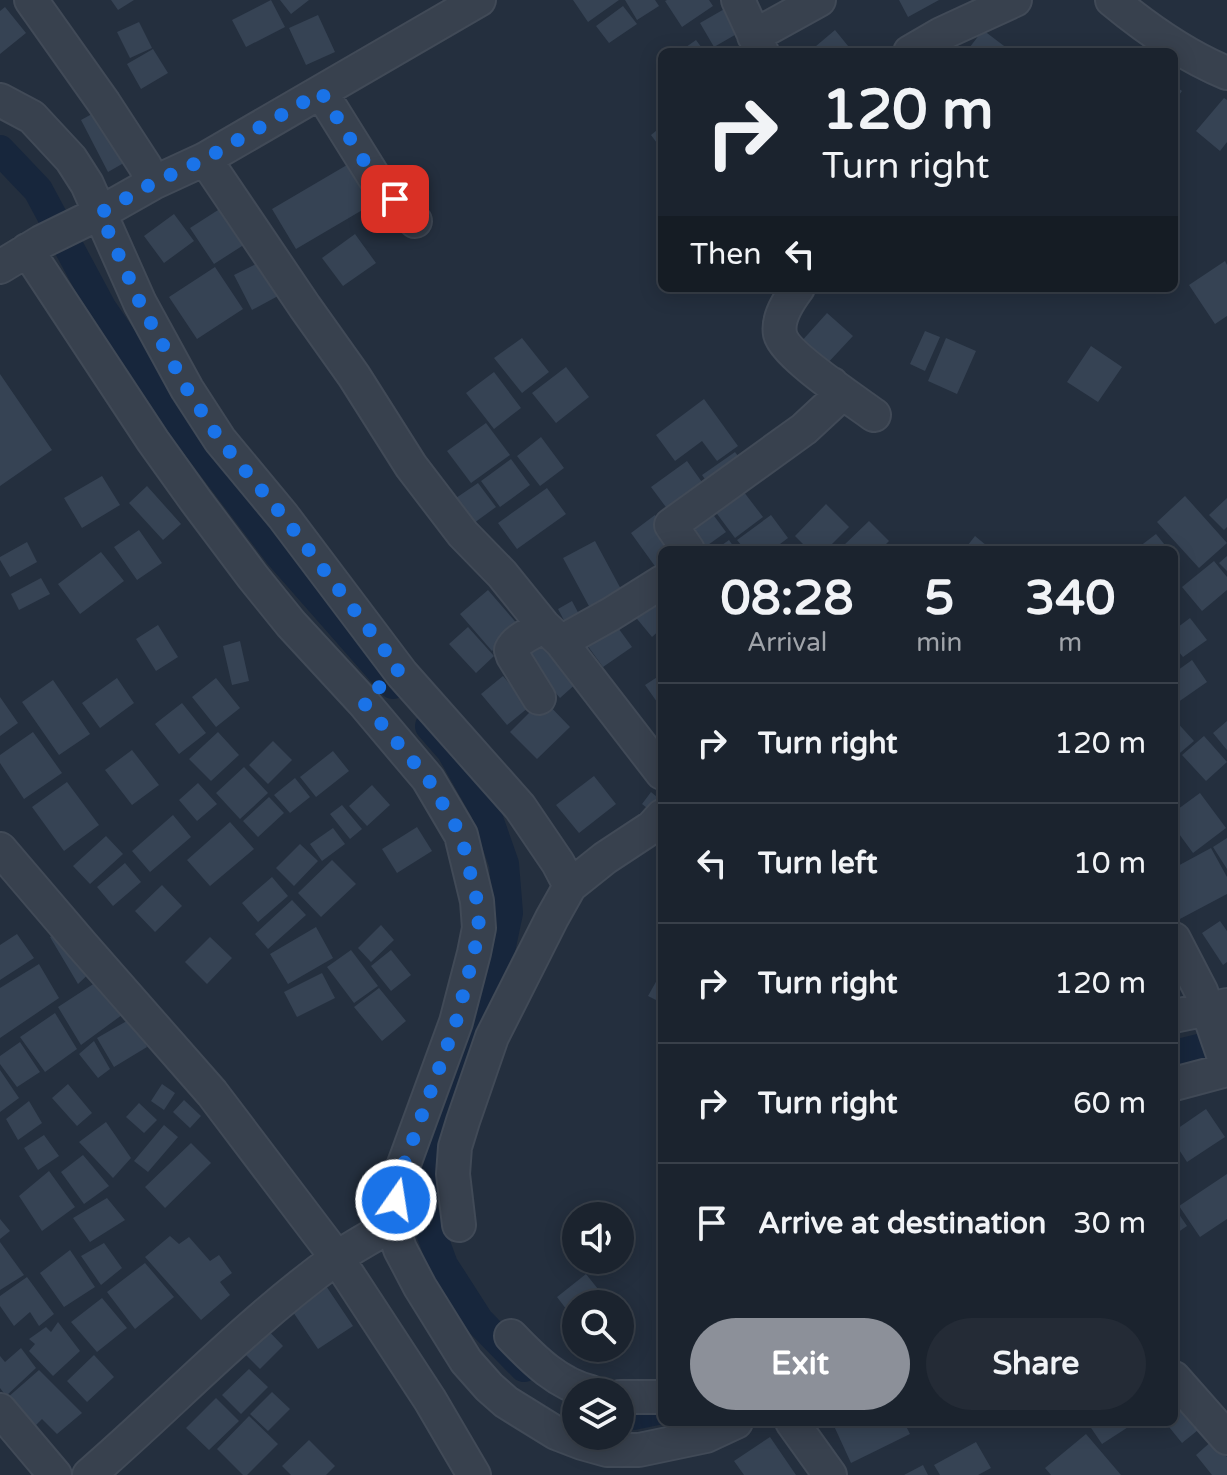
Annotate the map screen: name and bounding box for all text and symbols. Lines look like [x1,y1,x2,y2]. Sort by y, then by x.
text: 120 m [822,77,993,144]
icon: right [690,80,794,184]
text: Turn right [822,145,989,188]
pin [361,165,429,233]
icon: arrive [373,177,417,221]
icon: left [778,232,822,276]
text: Then [690,236,762,273]
text: 08:28 [721,570,854,628]
text: 5 [924,570,954,628]
text: 340 [1025,570,1115,628]
text: Arrival [747,627,827,658]
text: min [916,627,962,658]
text: m [1058,627,1082,658]
icon: right [690,721,734,765]
text: Turn right [758,725,898,762]
text: 120 m [1054,725,1146,762]
icon: left [690,841,734,885]
text: Turn left [758,845,877,882]
text: 10 m [1073,845,1146,882]
icon: right [690,961,734,1005]
text: Turn right [758,965,898,1002]
text: 120 m [1054,965,1146,1002]
icon: right [690,1081,734,1125]
text: Turn right [758,1085,898,1122]
text: 60 m [1073,1085,1146,1122]
position arrow [354,1158,438,1242]
icon: arrive [690,1201,734,1245]
map controls [562,1202,634,1450]
button: sound [562,1202,634,1274]
text: Arrive at destination [758,1205,1046,1242]
text: 30 m [1073,1205,1146,1242]
button: search [562,1290,634,1362]
button: Exit [690,1318,910,1410]
button: Share [926,1318,1146,1410]
button: layers [562,1378,634,1450]

